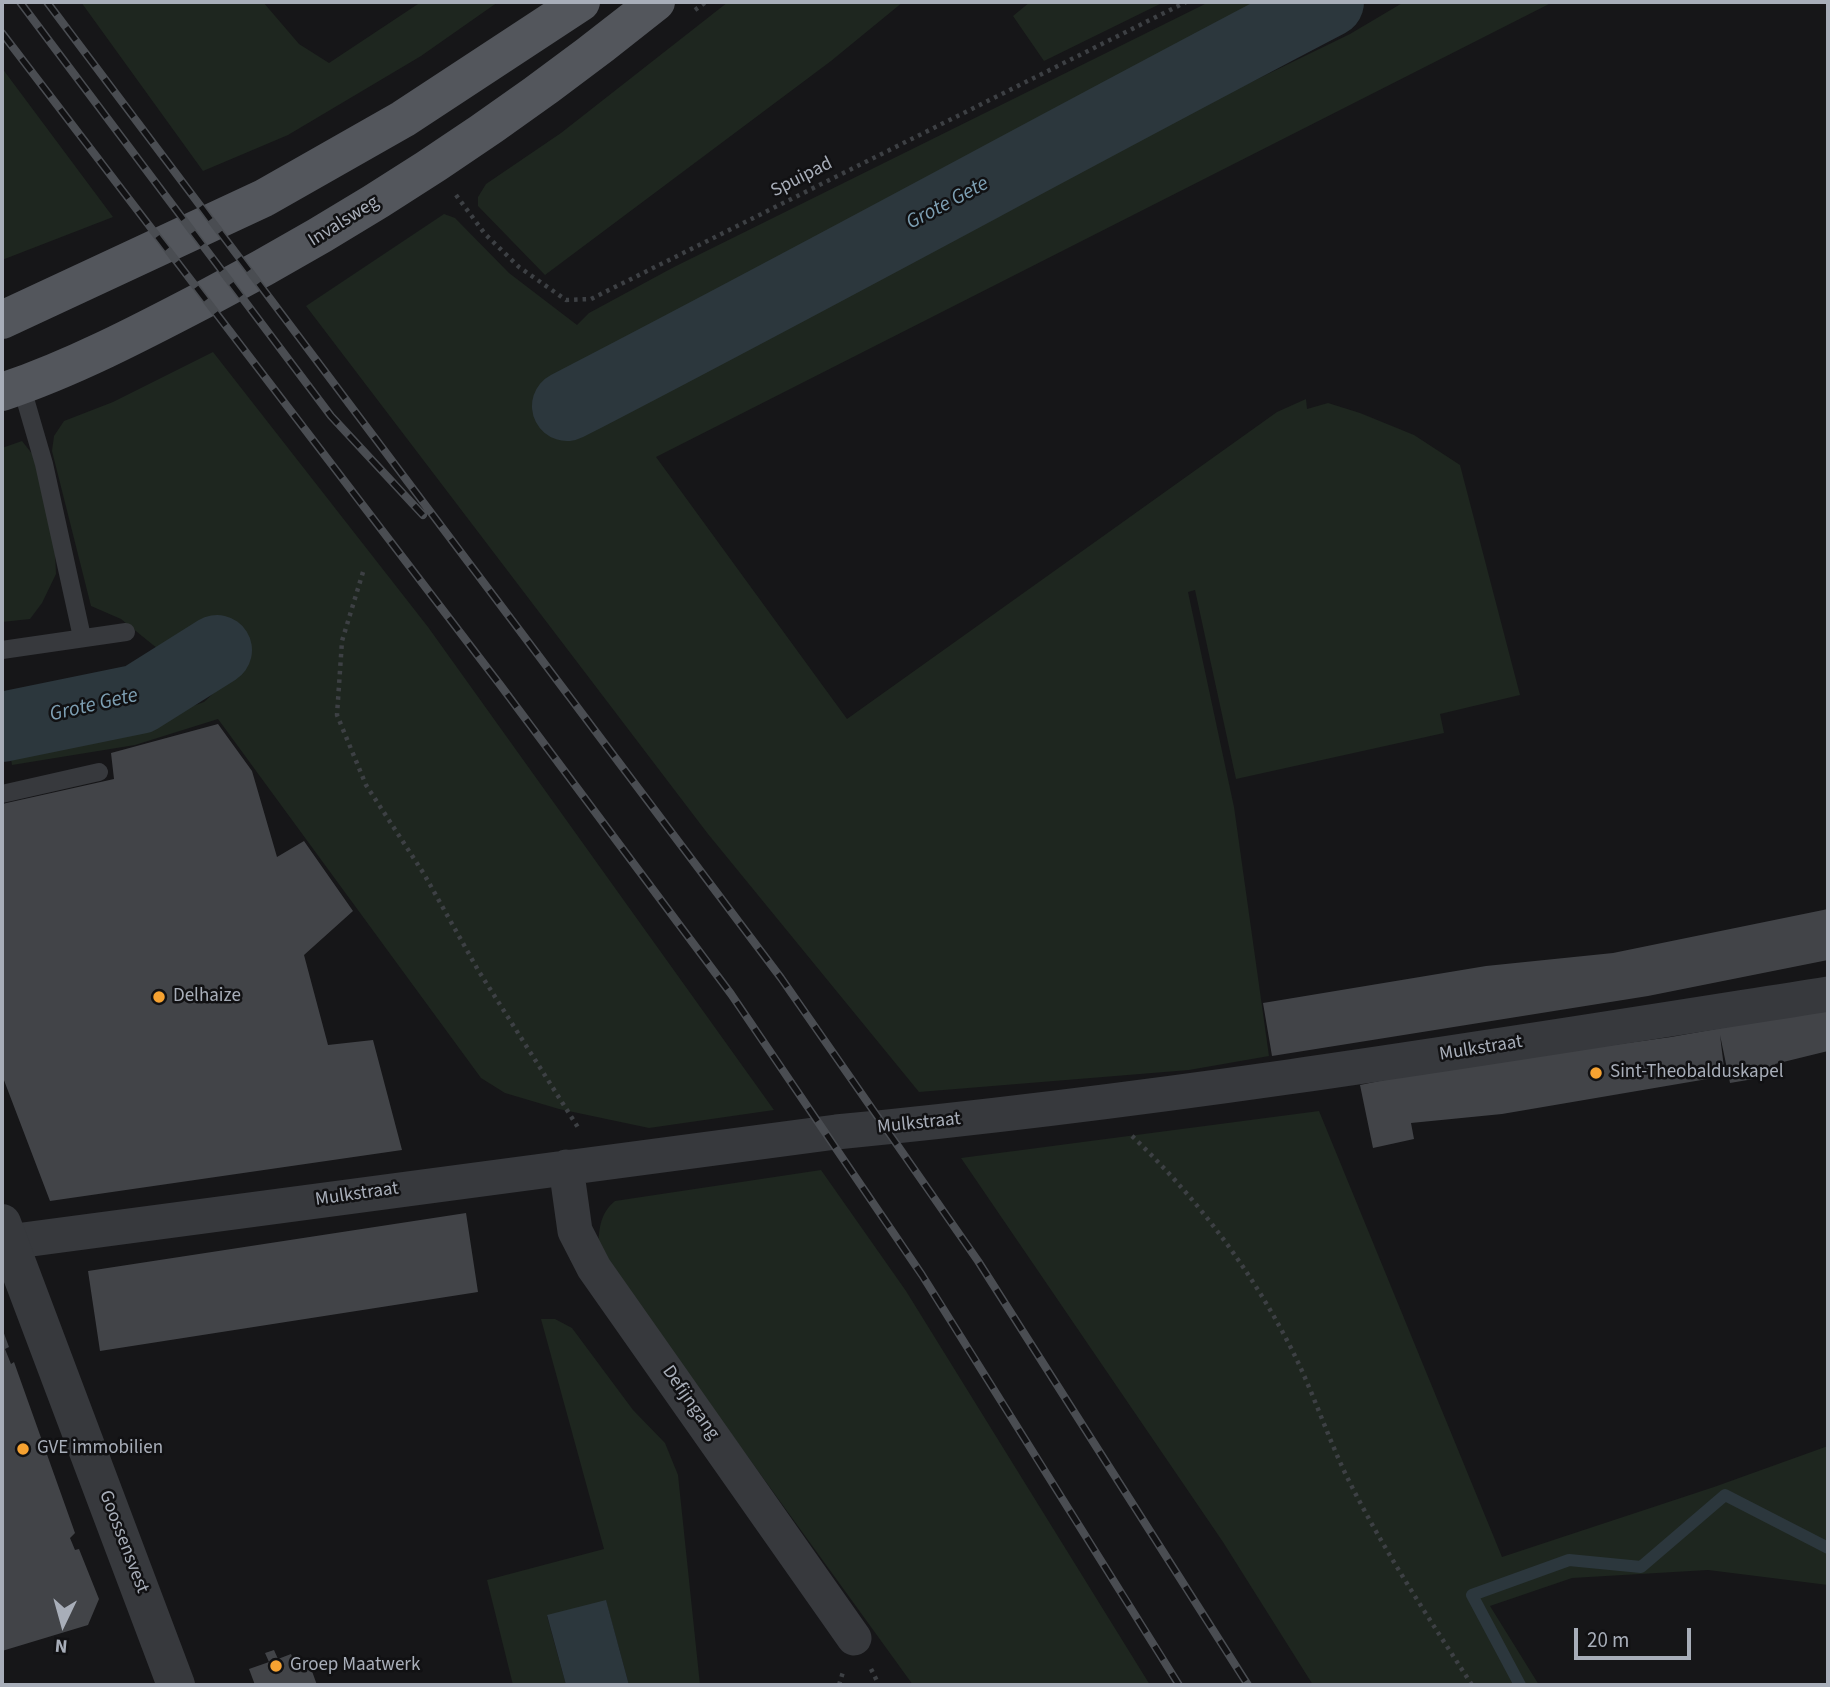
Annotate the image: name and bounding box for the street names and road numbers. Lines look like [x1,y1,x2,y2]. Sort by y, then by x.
street label: Spuipad [767,153,837,203]
street label: Invalsweg [305,191,383,253]
street label: Mulkstraat [1438,1031,1524,1067]
street label: Mulkstraat [876,1108,962,1140]
street label: Mulkstraat [314,1178,400,1212]
street label: Defijngang [656,1362,724,1444]
street label: Goossensvest [93,1487,153,1597]

